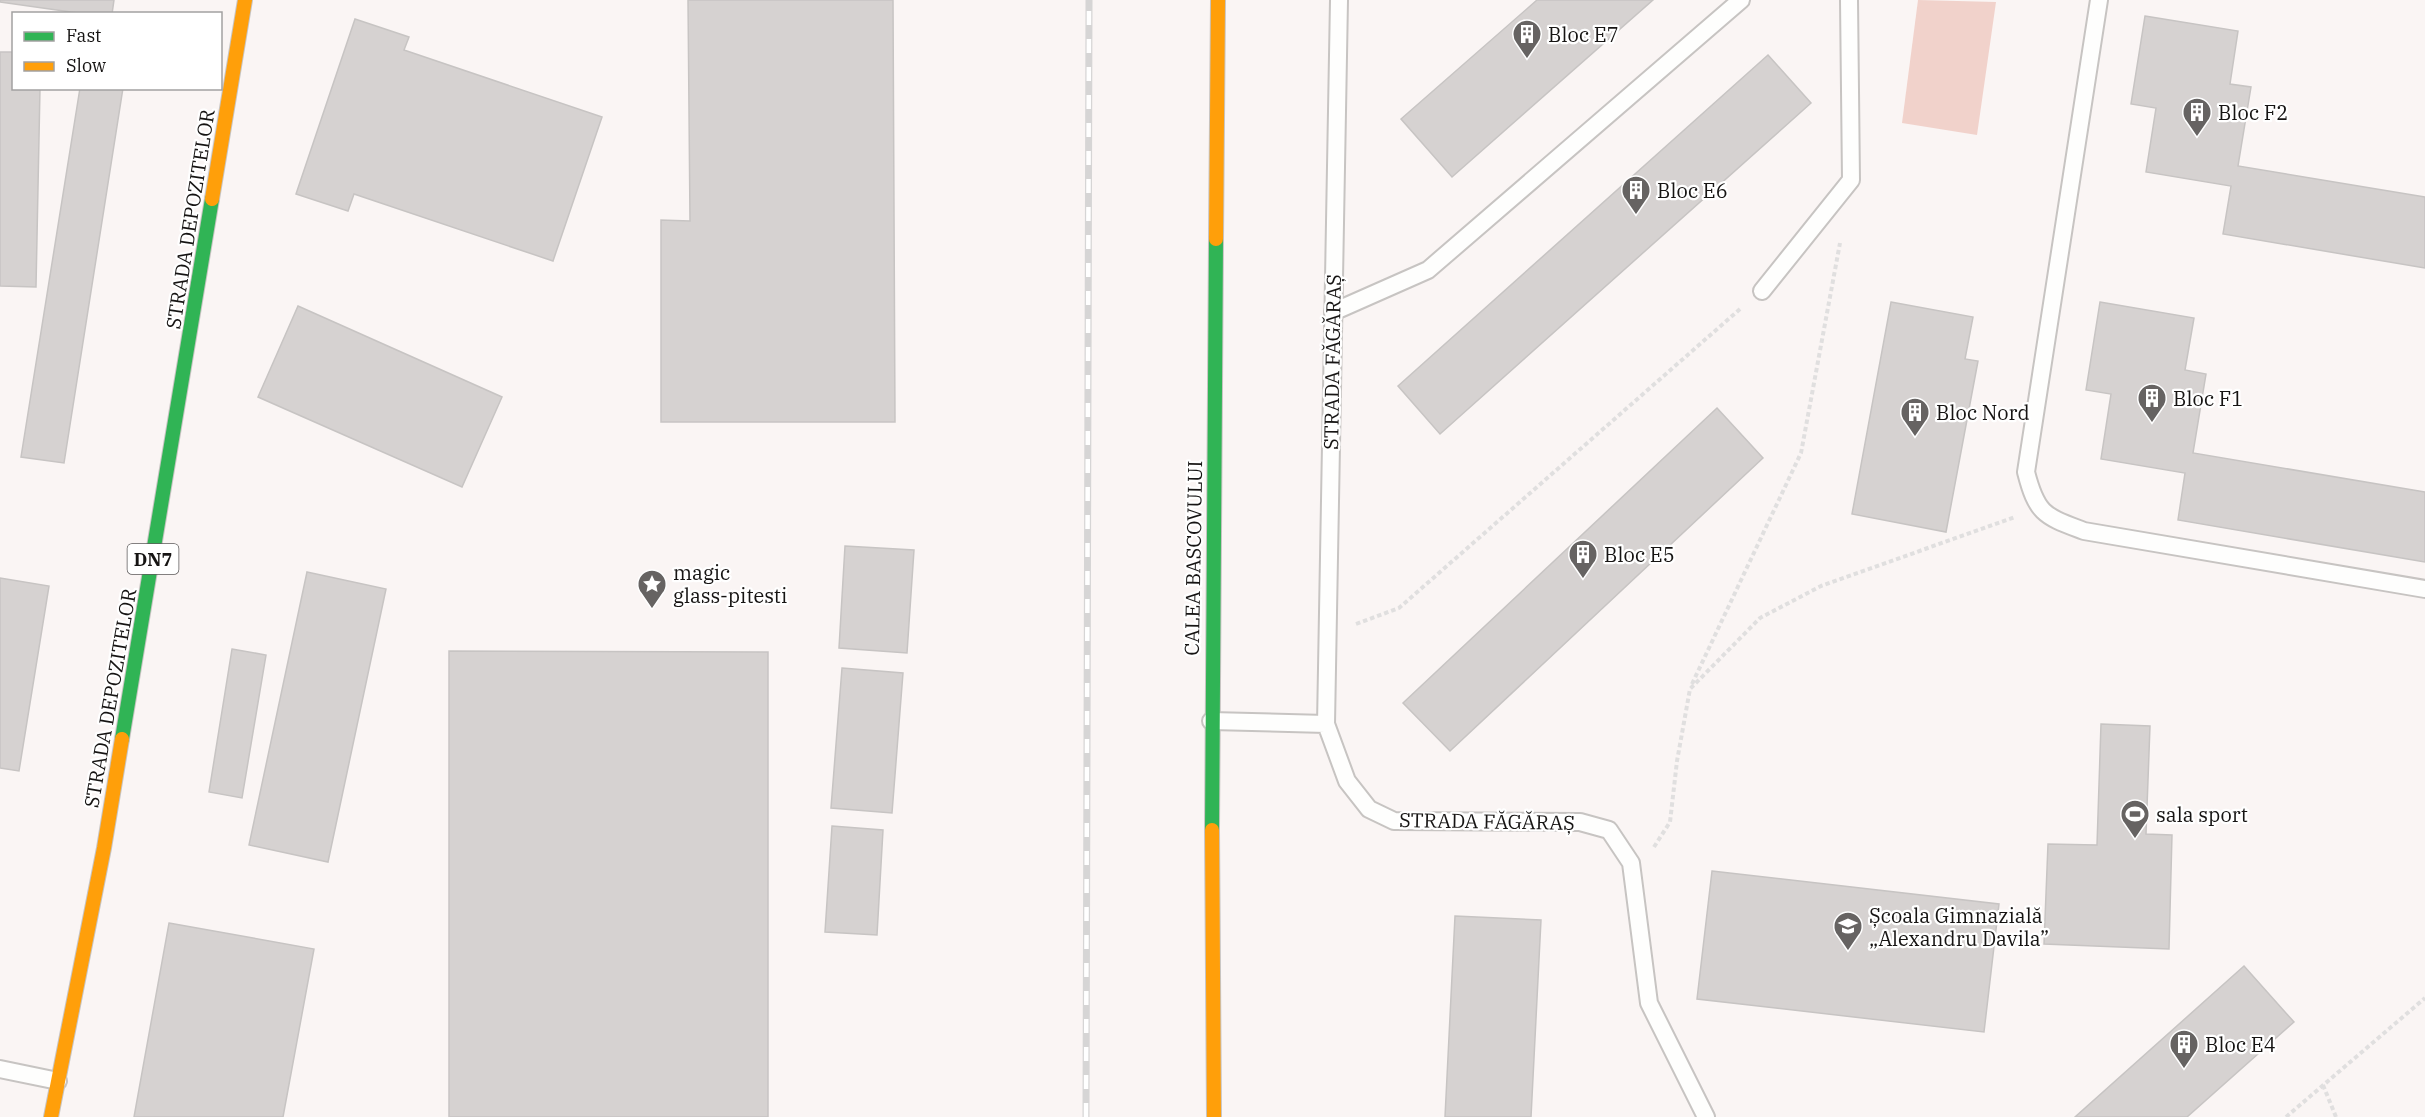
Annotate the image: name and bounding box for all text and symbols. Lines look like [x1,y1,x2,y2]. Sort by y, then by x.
legend [12,12,222,90]
building icon: Bloc E7 [1511,18,1543,60]
place label: Bloc E7 [1548,21,1619,48]
text: Fast [66,24,101,47]
text: Slow [66,54,106,77]
building icon: Bloc F2 [2181,96,2213,138]
place label: Bloc F2 [2218,99,2288,126]
street label: STRADA DEPOZITELOR [159,107,221,331]
building icon: Bloc E6 [1620,174,1652,216]
place label: Bloc E6 [1657,177,1728,204]
street label: STRADA FĂGĂRAȘ [1317,274,1347,450]
building icon: Bloc F1 [2136,382,2168,424]
place label: Bloc F1 [2173,385,2243,412]
building icon: Bloc Nord [1899,396,1931,438]
place label: Bloc Nord [1936,399,2030,426]
street label: CALEA BASCOVULUI [1178,460,1208,656]
building icon: Bloc E5 [1567,538,1599,580]
place label: Bloc E5 [1604,541,1675,568]
road number: DN7 [128,544,178,574]
place label: magic glass-pitesti [673,559,787,609]
place icon: magic glass-pitesti [636,568,668,610]
street label: STRADA DEPOZITELOR [77,586,143,810]
sports icon: sala sport [2119,798,2151,840]
place label: sala sport [2156,801,2248,828]
street label: STRADA FĂGĂRAȘ [1399,806,1575,836]
place label: Școala Gimnazială „Alexandru Davila” [1869,902,2049,952]
school or university icon: Școala Gimnazială „Alexandru Davila” [1832,910,1864,952]
building icon: Bloc E4 [2168,1028,2200,1070]
place label: Bloc E4 [2205,1031,2276,1058]

